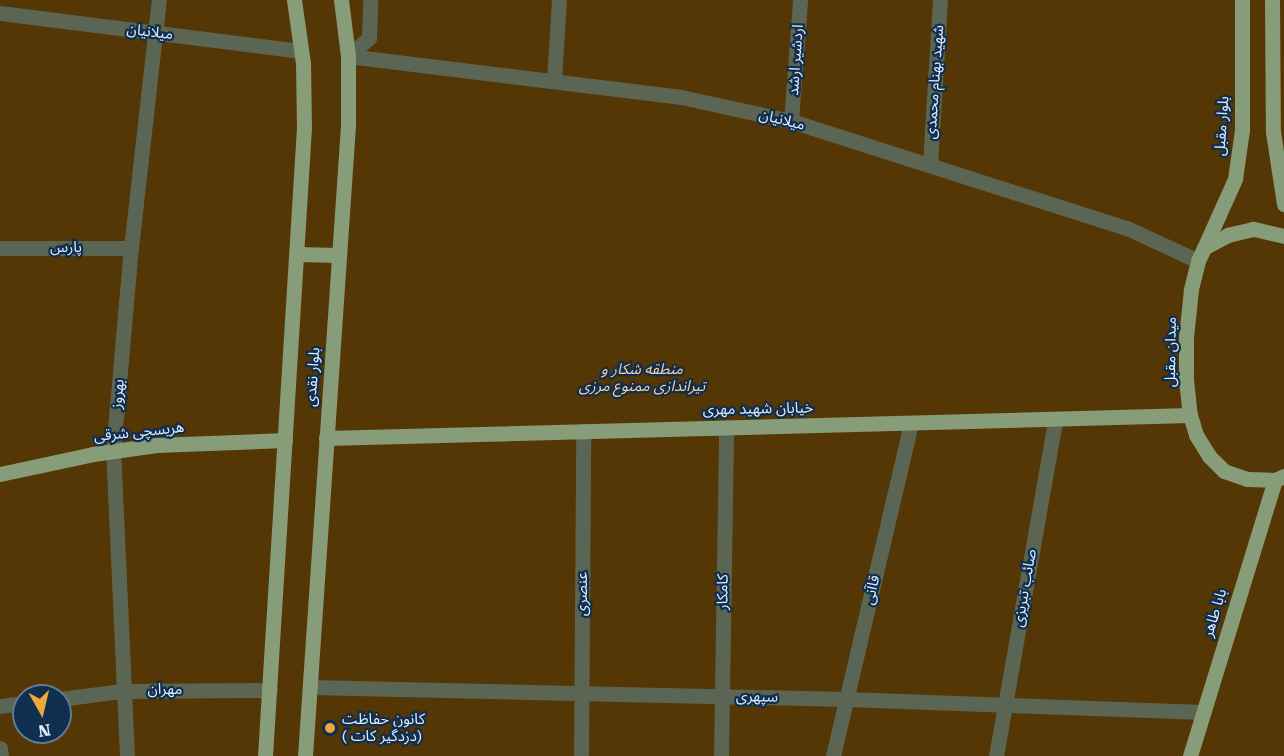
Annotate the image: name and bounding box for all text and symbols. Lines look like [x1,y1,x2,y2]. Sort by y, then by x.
street label: میلانیان [126,20,174,44]
street label: اردشیر ارشد [785,24,807,96]
street label: شهید بهنام محمدی [922,24,948,140]
street label: بلوار مقبل [1211,96,1233,156]
street label: میلانیان [757,106,807,134]
street label: پارس [50,239,82,257]
street label: میدان مقبل [1161,317,1181,387]
street label: بلوار نقدی [302,347,324,407]
park label: منطقه شکار و تیراندازی ممنوع مرزی [579,360,705,395]
street label: بهروز [108,378,128,410]
street label: خیابان شهید مهری [702,399,814,419]
street label: هریسچی شرقی [93,418,185,446]
street label: صائب تبریزی [1009,547,1041,629]
street label: عنصری [574,572,592,616]
street label: کامکار [714,574,732,610]
street label: قاآنی [860,574,884,606]
street label: بابا طاهر [1199,587,1231,639]
street label: مهران [148,681,182,699]
north arrow [12,684,72,744]
street label: سپهری [736,688,778,706]
place label: کانون حفاظت ( دزدگیر کات) [342,710,425,745]
text: N [37,720,52,741]
marker: کانون حفاظت ( دزدگیر کات) [323,721,337,735]

